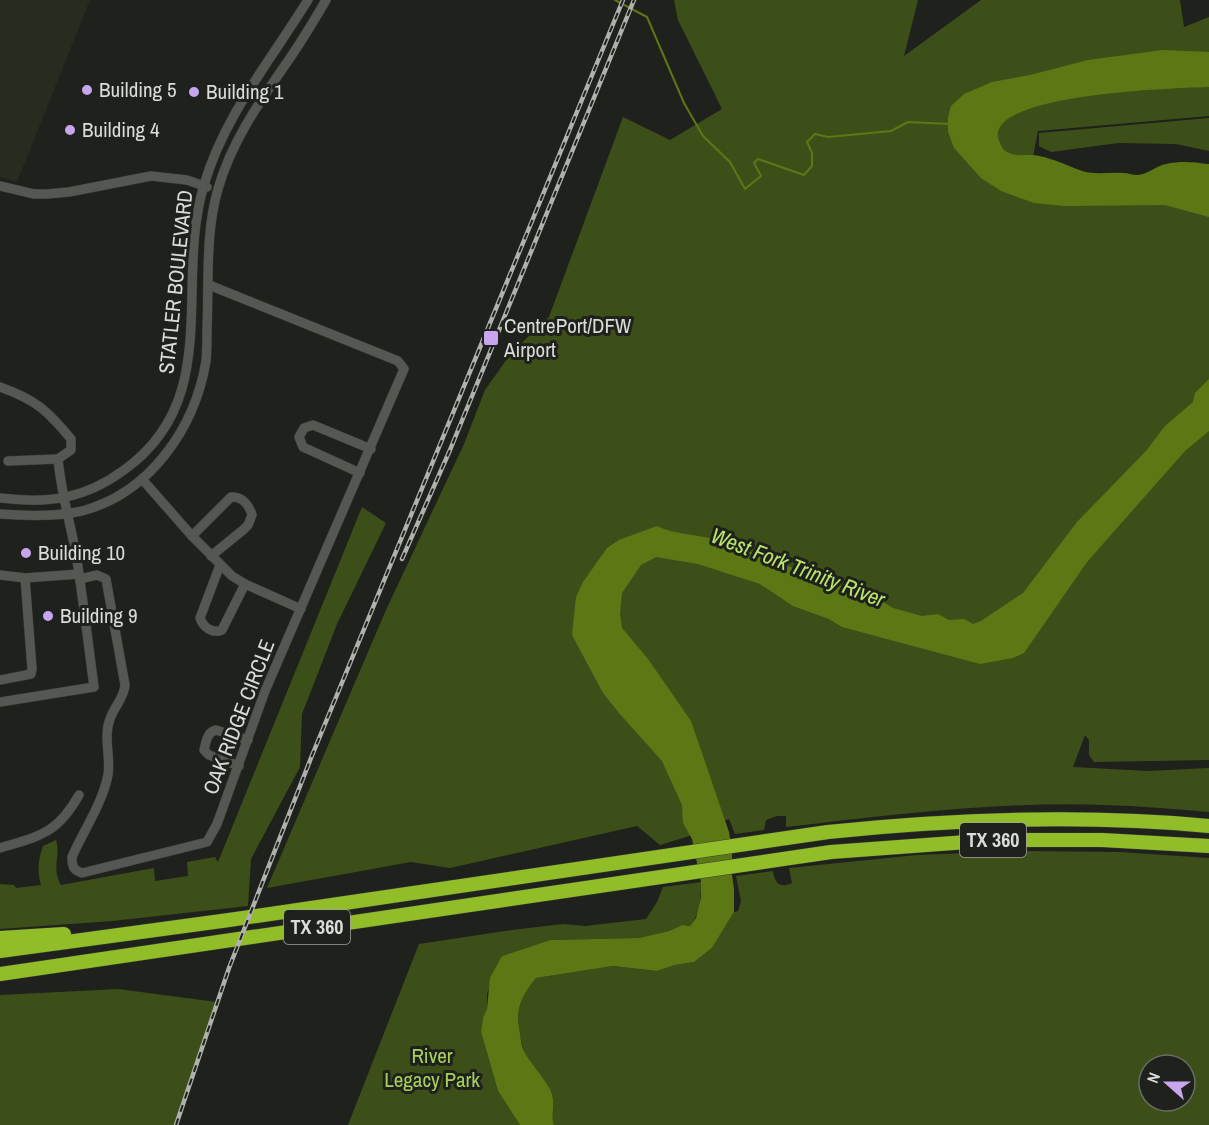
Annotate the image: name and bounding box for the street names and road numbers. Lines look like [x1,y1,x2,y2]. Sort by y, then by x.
street label: STATLER BOULEVARD [151,189,200,375]
street label: OAK RIDGE CIRCLE [196,635,281,798]
road number: TX 360 [960,823,1026,857]
road number: TX 360 [284,910,350,944]

